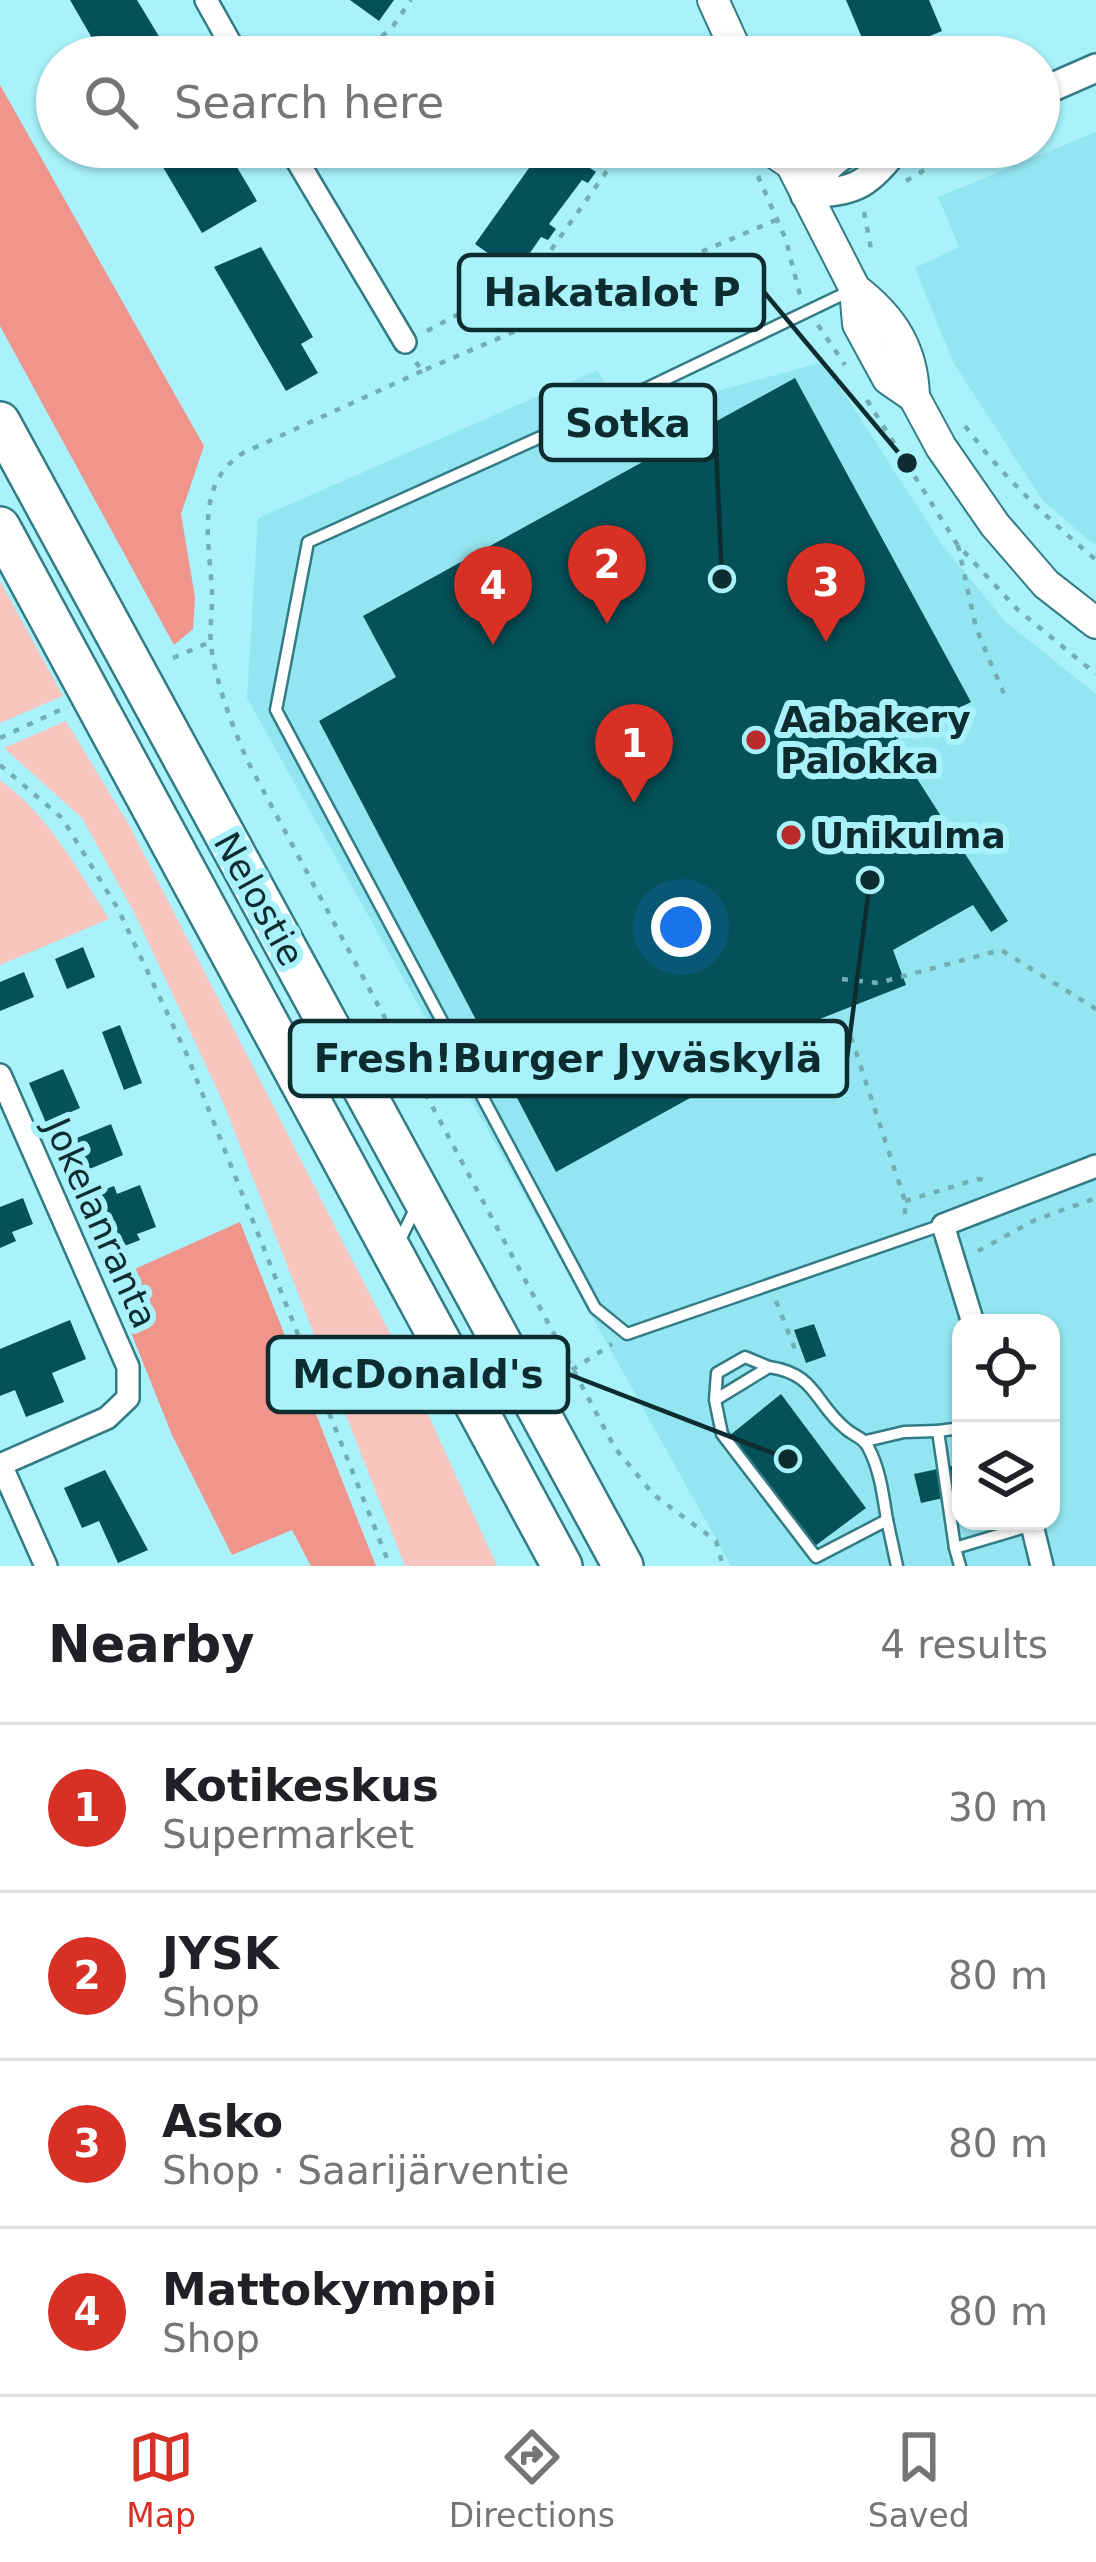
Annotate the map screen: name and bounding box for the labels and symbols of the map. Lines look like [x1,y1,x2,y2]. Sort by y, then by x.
callout: Hakatalot P [459,255,764,330]
text: Hakatalot P [483,270,741,315]
callout: Sotka [541,385,715,460]
text: Sotka [565,401,691,446]
pin: 2 [568,525,646,624]
pin: 3 [787,543,865,642]
pin: 4 [454,546,532,645]
place label: Aabakery Palokka [780,699,971,781]
pin: 1 [595,704,673,803]
marker: Aabakery Palokka [743,727,769,753]
place label: Unikulma [815,815,1006,856]
marker: Unikulma [778,822,804,848]
street label: Nelostie [206,825,312,973]
your location [651,897,711,957]
callout: Fresh!Burger Jyväskylä [290,1021,847,1096]
text: Fresh!Burger Jyväskylä [314,1036,822,1081]
street label: Jokelanranta [36,1110,166,1334]
callout: McDonald's [268,1337,568,1412]
text: McDonald's [292,1352,544,1397]

